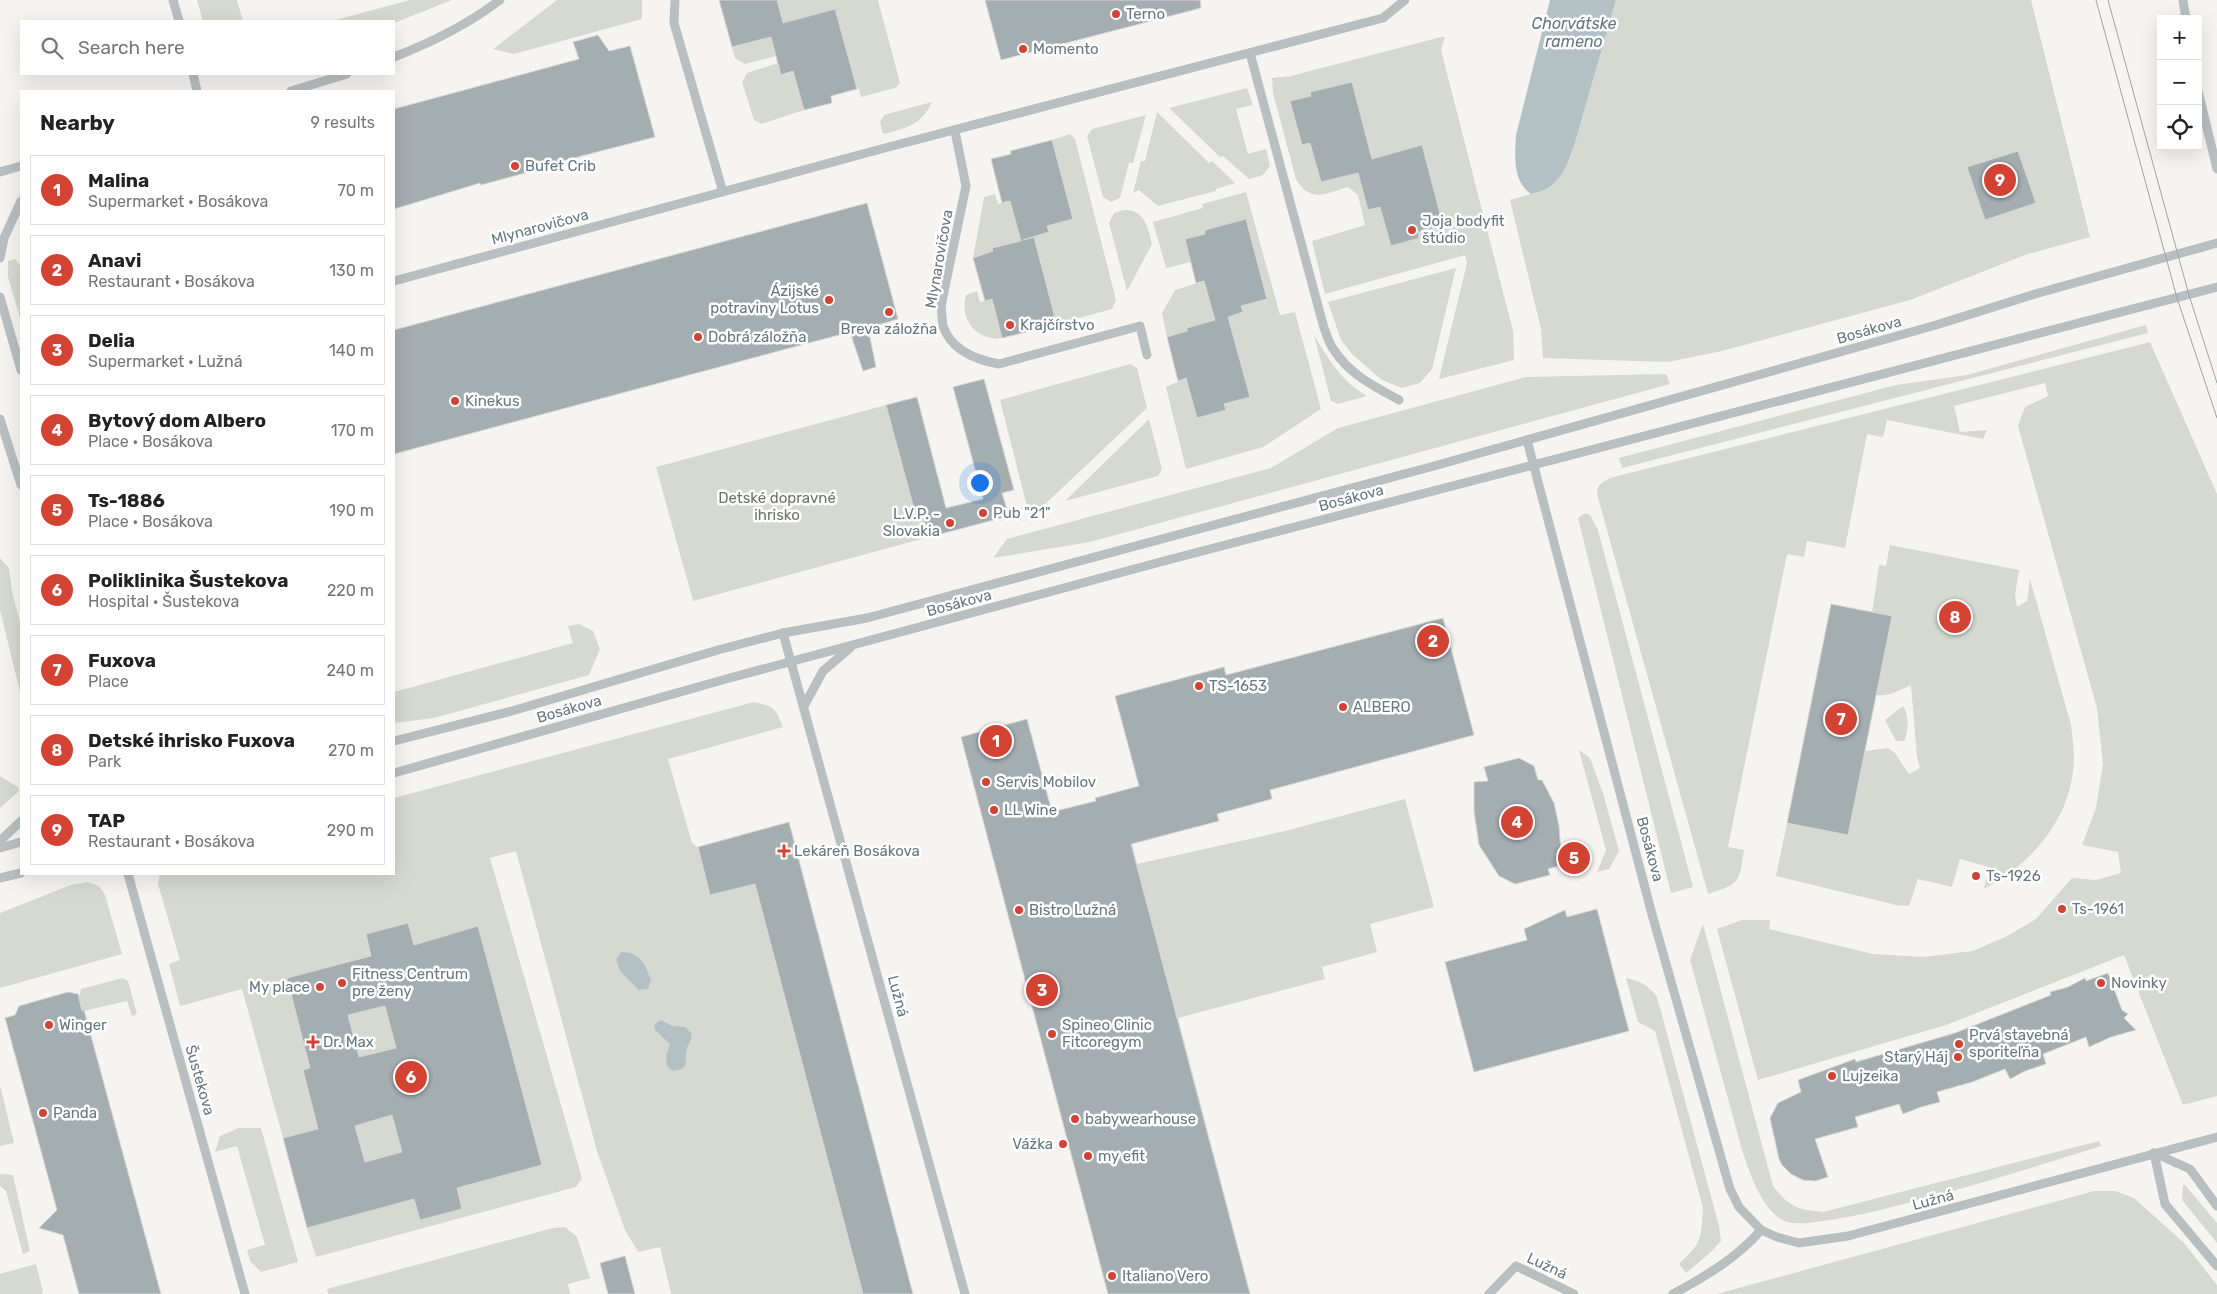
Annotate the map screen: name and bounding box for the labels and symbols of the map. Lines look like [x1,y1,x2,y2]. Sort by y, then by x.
place label: Terno [1126,5,1165,23]
marker: Terno [1110,8,1122,20]
water label: Chorvátske rameno [1532,14,1617,51]
place label: Momento [1033,40,1099,58]
marker: Momento [1017,43,1029,55]
place label: Bufet Crib [525,157,596,175]
marker: Bufet Crib [509,160,521,172]
pin: 9 [1984,161,2016,199]
street label: Mlynarovičova [489,205,591,249]
street label: Mlynarovičova [921,208,957,310]
place label: Joja bodyfit štúdio [1422,212,1505,247]
marker: Joja bodyfit štúdio [1406,224,1418,236]
place label: Ázijské potraviny Lotus [710,282,819,317]
marker: Ázijské potraviny Lotus [823,294,835,306]
marker: Breva záložňa [883,306,895,318]
street label: Bosákova [1835,312,1903,348]
place label: Krajčírstvo [1020,316,1095,334]
marker: Krajčírstvo [1004,319,1016,331]
place label: Breva záložňa [841,320,937,338]
place label: Dobrá záložňa [708,328,807,346]
marker: Dobrá záložňa [692,331,704,343]
place label: Kinekus [465,392,520,410]
marker: Kinekus [449,395,461,407]
your location [967,470,993,496]
street label: Bosákova [1317,481,1385,515]
park label: Detské dopravné ihrisko [718,489,836,524]
place label: Pub "21" [993,504,1051,522]
place label: L.V.P. - Slovakia [883,505,940,540]
marker: Pub "21" [977,507,989,519]
marker: L.V.P. - Slovakia [944,517,956,529]
street label: Bosákova [925,586,993,620]
pin: 8 [1939,598,1971,636]
pin: 2 [1417,622,1449,660]
place label: TS-1653 [1209,677,1267,695]
marker: TS-1653 [1193,680,1205,692]
street label: Bosákova [535,691,603,727]
place label: ALBERO [1353,698,1411,716]
pin: 7 [1825,700,1857,738]
marker: ALBERO [1337,701,1349,713]
pin: 1 [980,722,1012,760]
place label: Servis Mobilov [996,773,1096,791]
marker: Servis Mobilov [980,776,992,788]
place label: LL Wine [1004,801,1057,819]
pin: 4 [1501,803,1533,841]
marker: LL Wine [988,804,1000,816]
street label: Bosákova [1633,815,1667,883]
pin: 5 [1558,839,1590,877]
place label: Lekáreň Bosákova [794,842,920,860]
marker: Lekáreň Bosákova [778,845,790,857]
place label: Ts-1926 [1986,867,2041,885]
marker: Ts-1926 [1970,870,1982,882]
place label: Ts-1961 [2072,900,2124,918]
place label: Bistro Lužná [1029,901,1116,919]
marker: Ts-1961 [2056,903,2068,915]
marker: Bistro Lužná [1013,904,1025,916]
place label: Fitness Centrum pre ženy [352,965,468,1000]
pin: 3 [1026,971,1058,1009]
street label: Lužná [884,973,912,1019]
place label: Novinky [2111,974,2167,992]
marker: Fitness Centrum pre ženy [336,977,348,989]
marker: Novinky [2095,977,2107,989]
place label: My place [249,978,310,996]
marker: My place [314,981,326,993]
place label: Winger [59,1016,107,1034]
place label: Spineo Clinic Fitcoregym [1062,1016,1152,1051]
marker: Winger [43,1019,55,1031]
place label: Prvá stavebná sporiteľňa [1969,1026,2069,1061]
marker: Spineo Clinic Fitcoregym [1046,1028,1058,1040]
place label: Dr. Max [323,1033,374,1051]
marker: Dr. Max [307,1036,319,1048]
marker: Prvá stavebná sporiteľňa [1953,1038,1965,1050]
street label: Šustekova [181,1043,219,1117]
place label: Starý Háj [1884,1048,1948,1066]
marker: Starý Háj [1952,1051,1964,1063]
pin: 6 [395,1058,427,1096]
place label: Lujzeika [1842,1067,1899,1085]
marker: Lujzeika [1826,1070,1838,1082]
place label: Panda [53,1104,97,1122]
marker: Panda [37,1107,49,1119]
place label: babywearhouse [1085,1110,1196,1128]
marker: babywearhouse [1069,1113,1081,1125]
place label: Vážka [1012,1135,1053,1153]
marker: Vážka [1057,1138,1069,1150]
place label: my efit [1098,1147,1145,1165]
marker: my efit [1082,1150,1094,1162]
street label: Lužná [1910,1186,1956,1214]
street label: Lužná [1524,1249,1570,1283]
place label: Italiano Vero [1122,1267,1208,1285]
marker: Italiano Vero [1106,1270,1118,1282]

